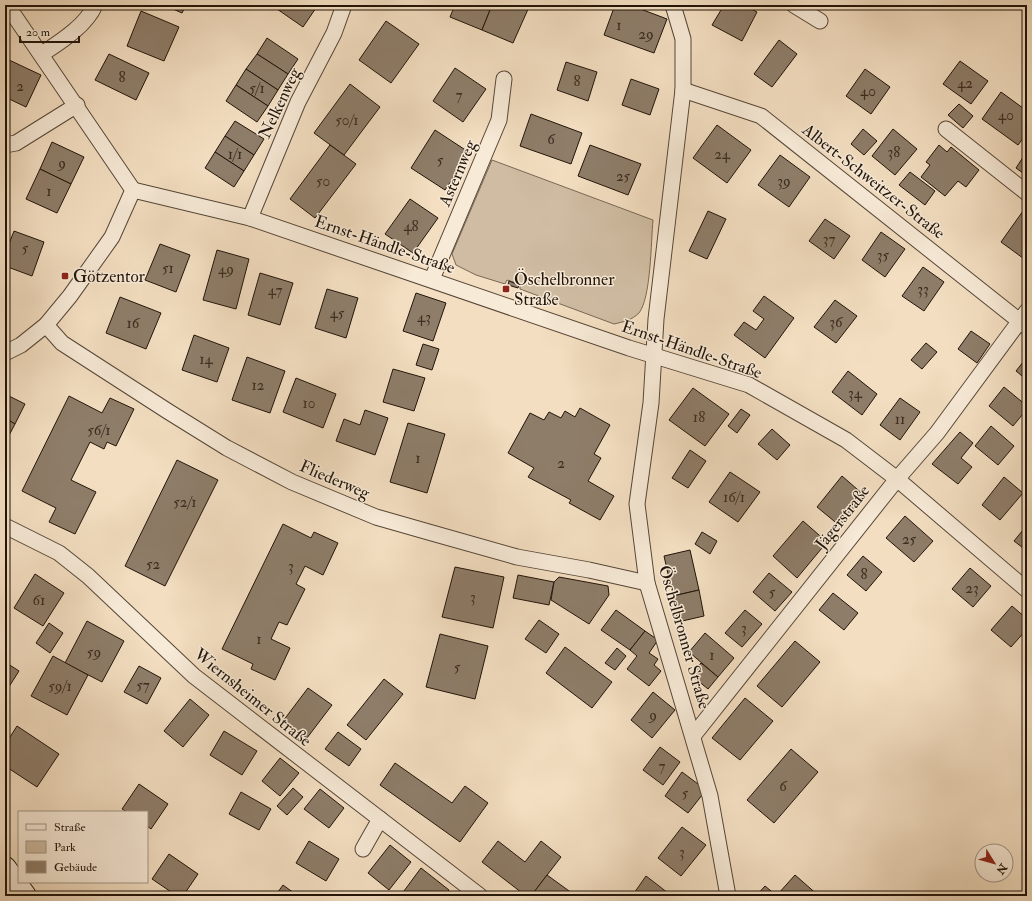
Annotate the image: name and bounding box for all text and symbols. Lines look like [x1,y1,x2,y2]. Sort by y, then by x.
house number: 1 [616,16,622,35]
scale bar [20,18,79,44]
text: 20 m [26,25,51,40]
house number: 29 [638,25,654,44]
street label: Nelkenweg [254,64,305,142]
house number: 8 [118,68,126,87]
house number: 8 [573,72,581,91]
house number: 42 [957,74,973,93]
house number: 2 [16,77,24,96]
house number: 5/1 [249,79,265,98]
house number: 40 [860,82,876,101]
house number: 7 [456,86,463,105]
house number: 40 [998,106,1014,125]
house number: 50/1 [335,111,359,130]
street label: Albert-Schweitzer-Straße [797,119,949,244]
house number: 6 [547,130,556,149]
street label: Asternweg [434,136,481,210]
house number: 38 [888,143,900,162]
house number: 1/1 [228,145,242,164]
house number: 24 [714,145,731,164]
house number: 5 [437,151,444,170]
house number: 9 [57,154,66,173]
house number: 25 [616,167,630,186]
house number: 50 [316,172,330,191]
house number: 39 [777,172,791,191]
house number: 1 [46,182,52,201]
street label: Ernst-Händle-Straße [312,211,458,278]
house number: 48 [403,217,419,236]
house number: 37 [823,230,835,249]
house number: 5 [22,239,29,258]
house number: 35 [877,246,890,265]
house number: 51 [162,259,174,278]
house number: 49 [218,260,234,279]
place label: Götzentor [73,266,146,287]
place label: Öschelbronner Straße [514,268,615,310]
marker: Götzentor [60,271,70,281]
house number: 33 [917,280,929,299]
house number: 47 [268,281,282,300]
marker: Öschelbronner Straße [501,284,511,294]
house number: 45 [330,304,345,323]
house number: 43 [417,308,431,327]
house number: 36 [829,313,844,332]
house number: 16 [127,314,141,333]
street label: Ernst-Händle-Straße [619,316,765,383]
house number: 14 [199,350,214,369]
house number: 12 [252,376,265,395]
house number: 34 [848,384,863,403]
house number: 10 [303,394,315,413]
house number: 18 [693,408,705,427]
house number: 11 [895,410,905,429]
house number: 56/1 [87,421,111,440]
house number: 1 [415,449,421,468]
house number: 2 [557,454,565,473]
street label: Fliederweg [297,455,374,504]
street label: Jägerstraße [810,481,875,555]
house number: 16/1 [723,488,745,507]
house number: 52/1 [173,493,197,512]
house number: 25 [902,530,916,549]
house number: 52 [146,555,160,574]
house number: 3 [288,557,294,576]
street label: Öschelbronner Straße [654,563,716,711]
house number: 8 [860,565,868,584]
house number: 23 [965,579,979,598]
house number: 5 [769,583,776,602]
house number: 3 [470,588,476,607]
house number: 61 [33,591,45,610]
house number: 3 [741,619,747,638]
house number: 1 [256,630,262,649]
house number: 59 [87,643,101,662]
street label: Wiernsheimer Straße [189,643,316,751]
house number: 1 [709,646,715,665]
house number: 5 [454,658,461,677]
house number: 57 [136,676,150,695]
house number: 59/1 [48,677,72,696]
house number: 9 [648,706,657,725]
house number: 7 [659,757,666,776]
house number: 6 [779,777,788,796]
house number: 5 [682,784,689,803]
legend [18,811,148,883]
text: Straße [54,820,85,835]
text: Park [54,840,76,855]
house number: 3 [679,843,685,862]
north arrow [974,843,1014,883]
text: Gebäude [54,860,97,875]
text: N [993,860,1010,877]

